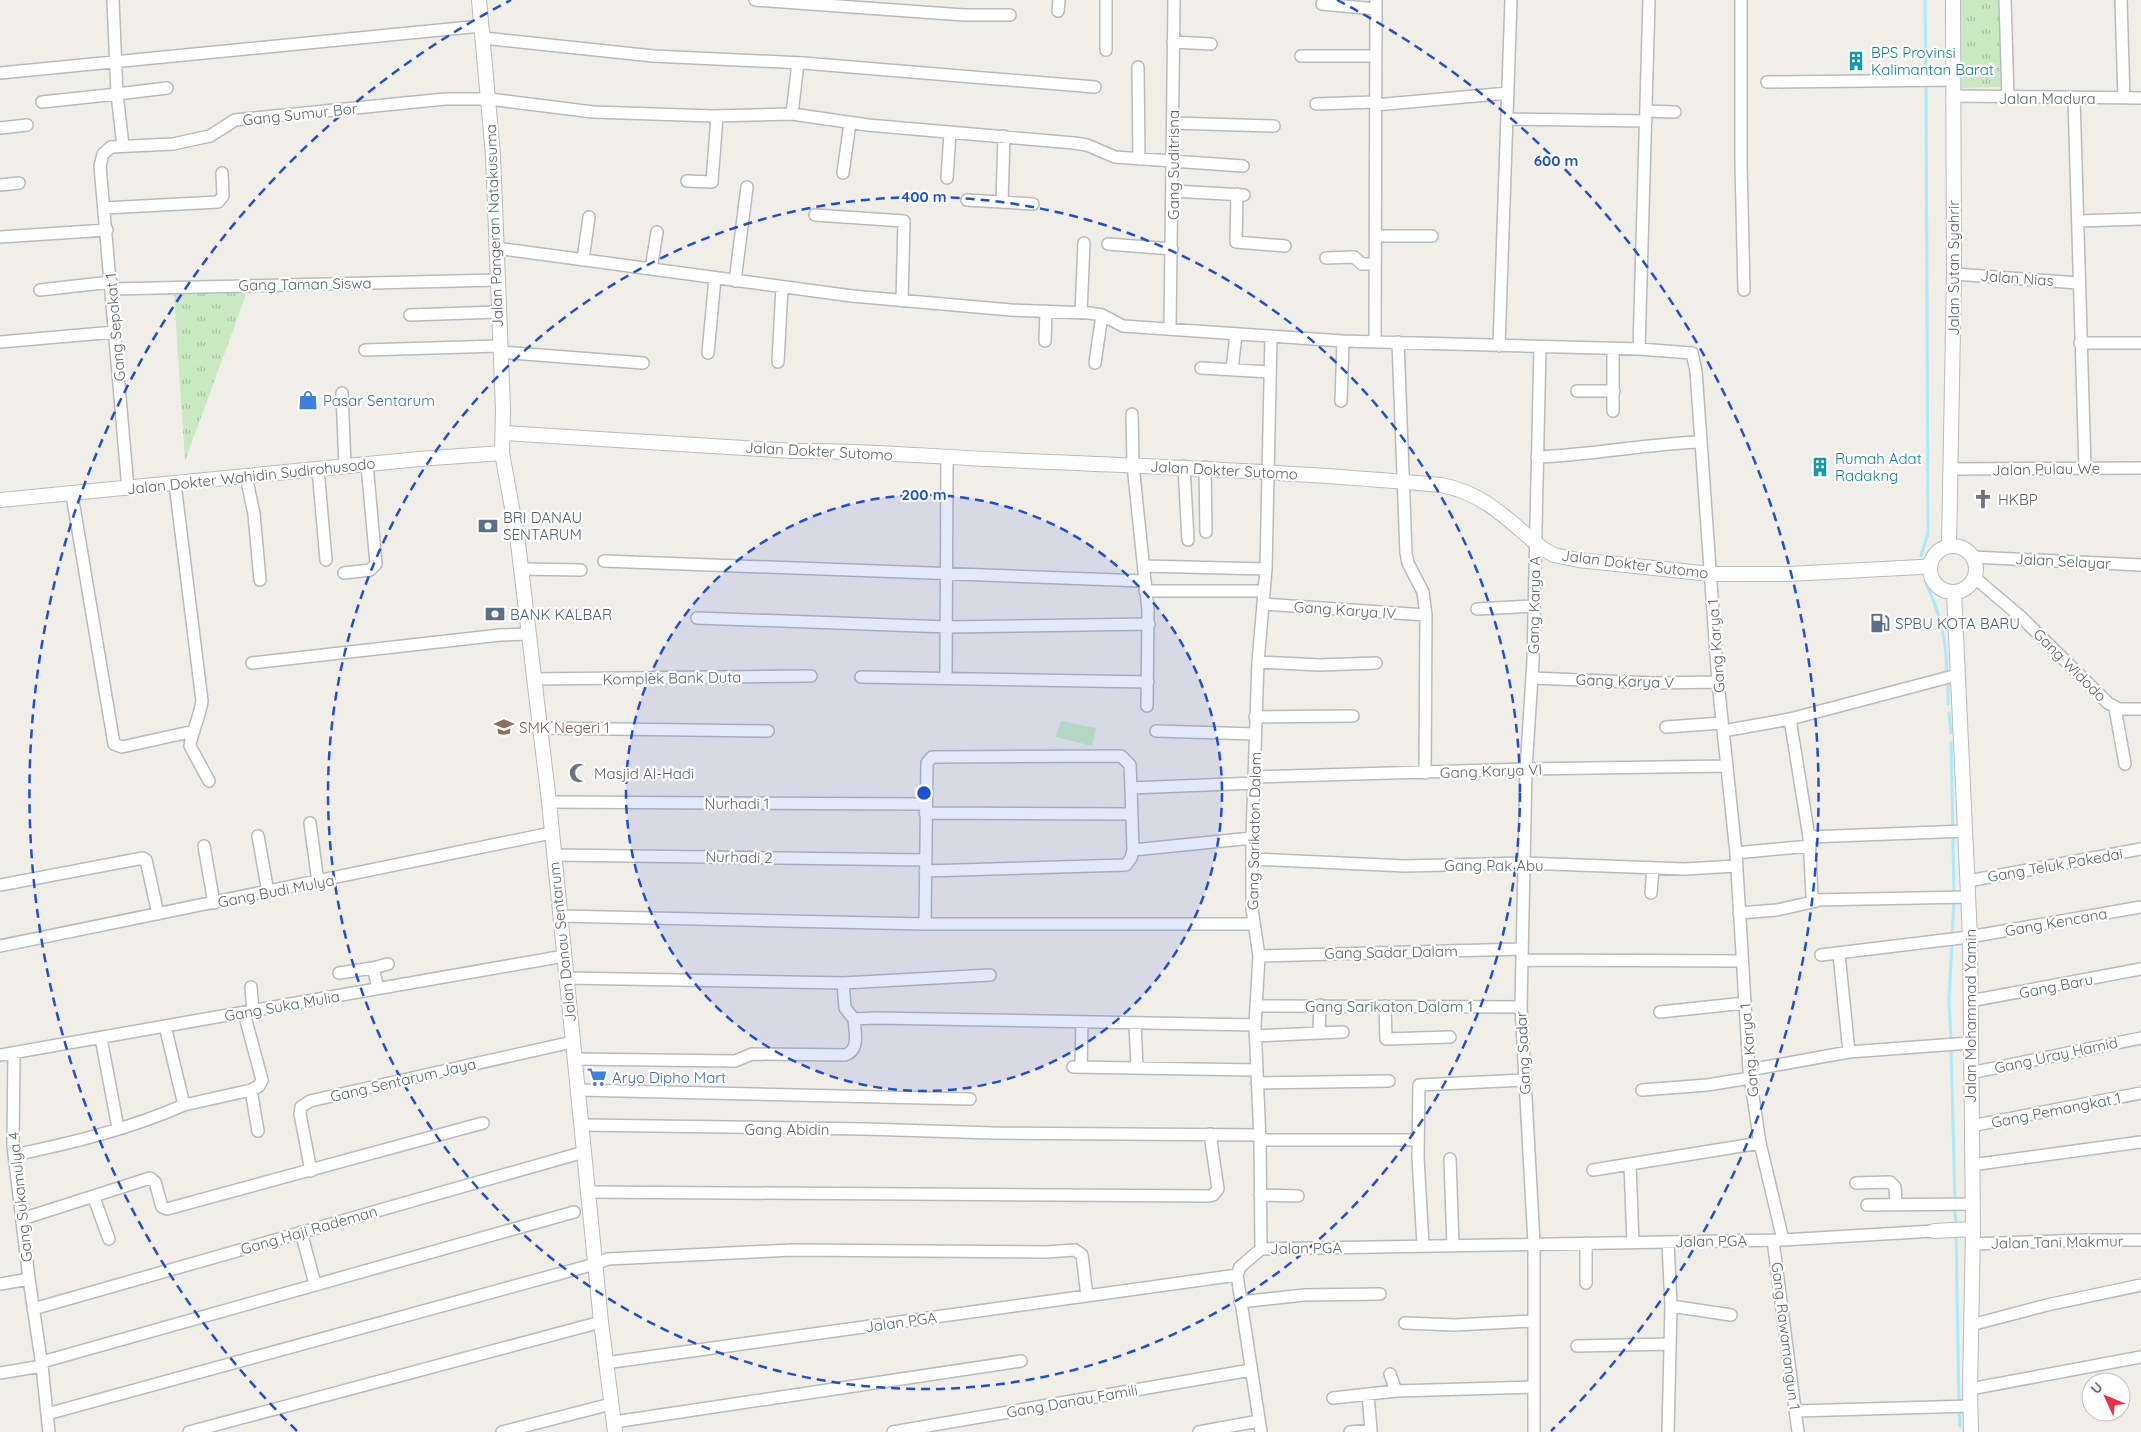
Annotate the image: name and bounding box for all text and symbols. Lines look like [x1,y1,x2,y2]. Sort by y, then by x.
place label: BPS Provinsi Kalimantan Barat [1871,43,1994,79]
building icon: BPS Provinsi Kalimantan Barat [1845,50,1867,72]
street label: Jalan Madura [1998,89,2096,108]
street label: Gang Sumur Bor [242,98,359,129]
street label: Gang Suditrisna [1164,110,1183,220]
street label: Jalan Pangeran Natakusuma [481,124,507,328]
text: 600 m [1534,151,1578,170]
text: 400 m [901,187,947,206]
street label: Jalan Sutan Syahrir [1944,200,1963,336]
street label: Jalan Nias [1980,266,2054,290]
street label: Gang Sepakat 1 [101,272,129,382]
street label: Gang Taman Siswa [238,273,372,295]
shop icon: Pasar Sentarum [297,389,319,411]
place label: Pasar Sentarum [323,391,435,410]
street label: Jalan Dokter Sutomo [745,438,893,464]
place label: Rumah Adat Radakng [1835,449,1922,485]
street label: Jalan Dokter Wahidin Sudirohusodo [126,454,376,498]
building icon: Rumah Adat Radakng [1809,456,1831,478]
street label: Jalan Dokter Sutomo [1150,457,1298,483]
street label: Jalan Pulau We [1992,459,2100,479]
text: 200 m [902,485,947,504]
church icon: HKBP [1972,488,1994,510]
place label: HKBP [1998,490,2038,509]
place label: BRI DANAU SENTARUM [503,508,582,544]
bank icon: BRI DANAU SENTARUM [477,515,499,537]
street label: Jalan Dokter Sutomo [1560,546,1710,582]
street label: Jalan Selayar [2015,549,2112,573]
street label: Gang Karya A [1524,555,1544,654]
street label: Gang Karya IV [1293,597,1397,623]
street label: Gang Karya 1 [1703,598,1729,694]
bank icon: BANK KALBAR [484,603,506,625]
place label: BANK KALBAR [510,605,612,624]
fuel station icon: SPBU KOTA BARU [1869,612,1891,634]
place label: SPBU KOTA BARU [1895,614,2020,633]
street label: Gang Widodo [2029,624,2111,706]
street label: Komplek Bank Duta [603,667,741,689]
street label: Gang Karya V [1575,670,1675,692]
school or university icon: SMK Negeri 1 [493,716,515,738]
place label: SMK Negeri 1 [519,718,610,737]
street label: Gang Sarikaton Dalam [1243,752,1265,910]
street label: Gang Karya VI [1440,760,1542,782]
mosque icon: Masjid Al-Hadi [568,762,590,784]
place label: Masjid Al-Hadi [594,764,694,783]
centre of rings [915,784,933,802]
street label: Nurhadi 1 [705,794,769,813]
street label: Gang Teluk Pakedai [1986,844,2124,886]
street label: Nurhadi 2 [705,847,773,867]
street label: Gang Pak Abu [1444,856,1544,875]
street label: Jalan Danau Sentarum [544,861,580,1023]
street label: Gang Budi Mulya [216,870,336,912]
street label: Gang Kencana [2003,904,2109,940]
street label: Jalan Mohammad Yamin [1961,929,1980,1103]
street label: Gang Sadar Dalam [1324,941,1458,963]
street label: Gang Baru [2017,970,2095,1002]
street label: Gang Suka Mulia [223,987,341,1025]
street label: Gang Sarikaton Dalam 1 [1305,997,1473,1016]
street label: Gang Karya 1 [1735,1002,1763,1098]
street label: Gang Sadar [1511,1011,1535,1095]
street label: Gang Uray Hamid [1993,1033,2119,1077]
street label: Gang Sentarum Jaya [328,1054,478,1106]
supermarket icon: Aryo Dipho Mart [586,1066,608,1088]
place label: Aryo Dipho Mart [612,1068,726,1087]
street label: Gang Pemangkat 1 [1990,1088,2122,1132]
street label: Gang Abidin [745,1120,829,1139]
street label: Gang Sukamulya 4 [4,1131,36,1263]
street label: Gang Haji Rademan [238,1201,380,1259]
street label: Jalan PGA [1675,1231,1747,1251]
street label: Jalan Tani Makmur [1990,1231,2124,1253]
street label: Jalan PGA [1270,1238,1342,1258]
street label: Gang Rawamangun 1 [1767,1261,1805,1411]
street label: Jalan PGA [864,1308,938,1336]
north arrow [2081,1372,2131,1422]
text: U [2087,1378,2107,1398]
street label: Gang Danau Famili [1005,1380,1139,1422]

